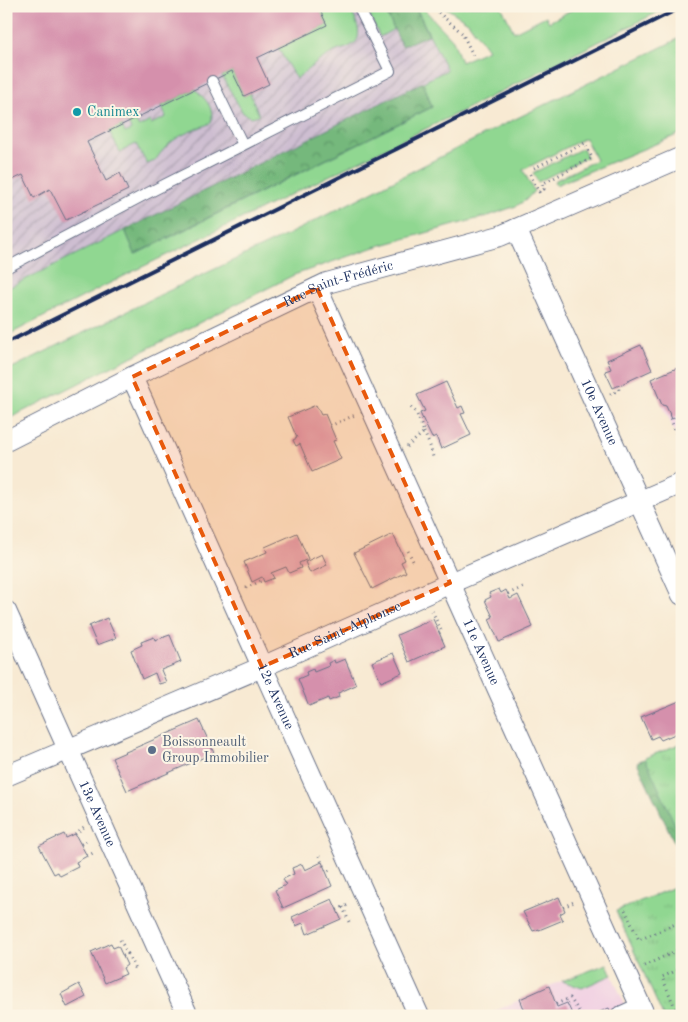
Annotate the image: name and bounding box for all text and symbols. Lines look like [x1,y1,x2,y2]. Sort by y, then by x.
place label: Canimex [87,105,139,119]
marker: Canimex [71,106,83,118]
street label: Rue Saint-Frédéric [281,258,395,310]
street label: 10e Avenue [578,377,620,447]
street label: Rue Saint-Alphonse [287,599,403,661]
street label: 11e Avenue [460,616,502,687]
street label: 12e Avenue [254,661,296,732]
place label: Boissonneault Group Immobilier [162,735,269,765]
marker: Boissonneault Group Immobilier [146,744,158,756]
street label: 13e Avenue [76,778,118,849]

